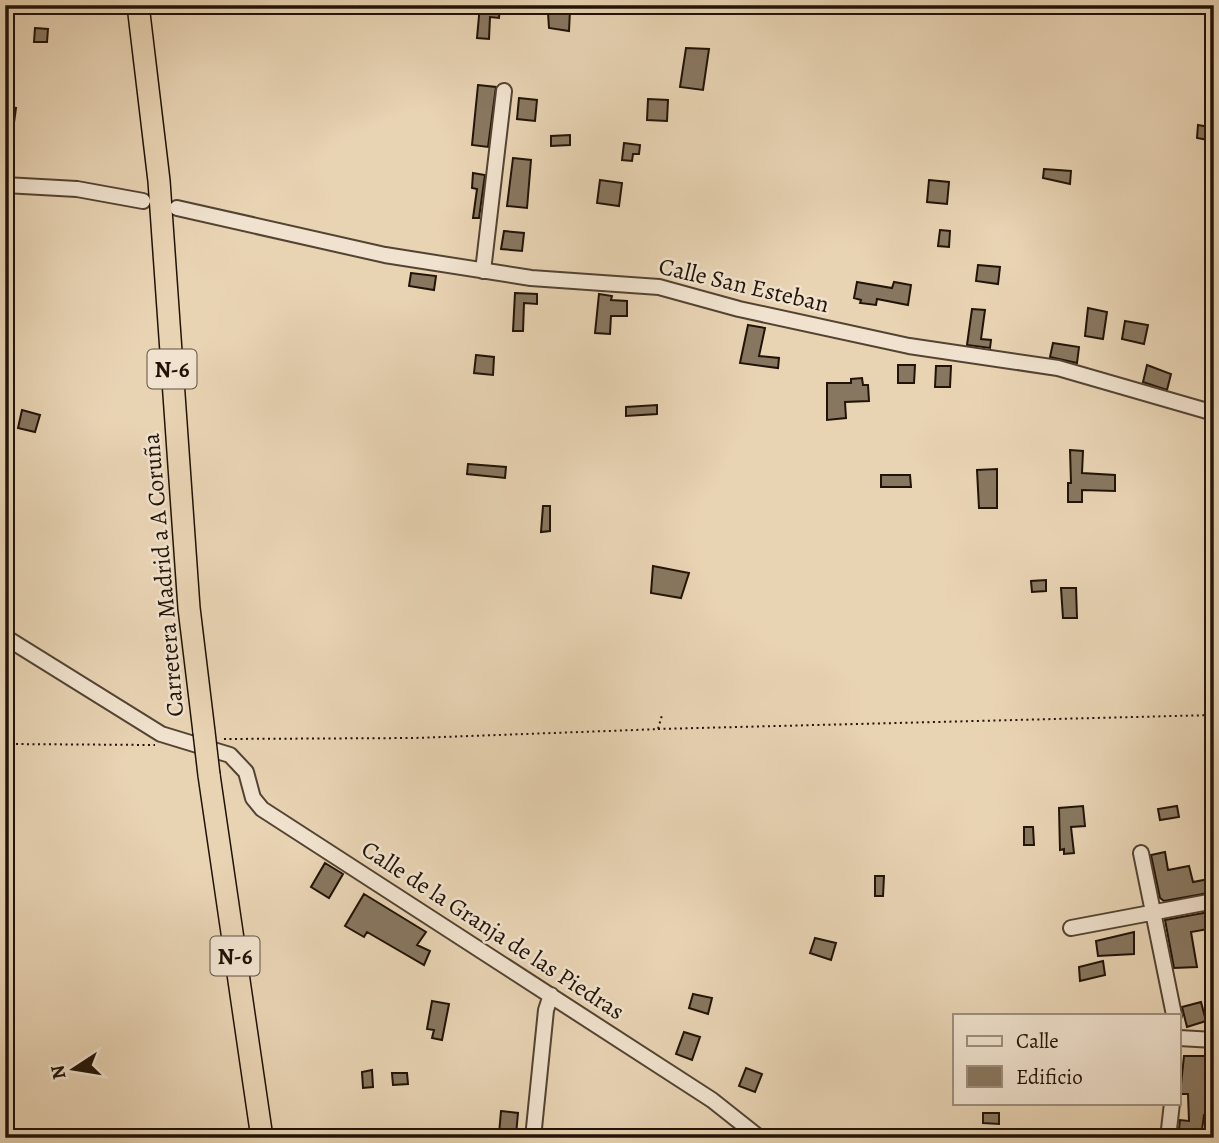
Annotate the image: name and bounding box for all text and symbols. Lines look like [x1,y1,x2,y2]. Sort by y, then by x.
street label: Calle San Esteban [656,250,832,320]
road number: N-6 [148,350,196,388]
street label: Carretera Madrid a A Coruña [135,431,191,718]
street label: Calle de la Granja de las Piedras [355,833,631,1027]
road number: N-6 [210,937,260,976]
legend [953,1014,1180,1104]
text: Calle [1016,1027,1059,1055]
north arrow [38,1034,108,1104]
text: N [44,1063,73,1082]
text: Edificio [1016,1063,1083,1091]

